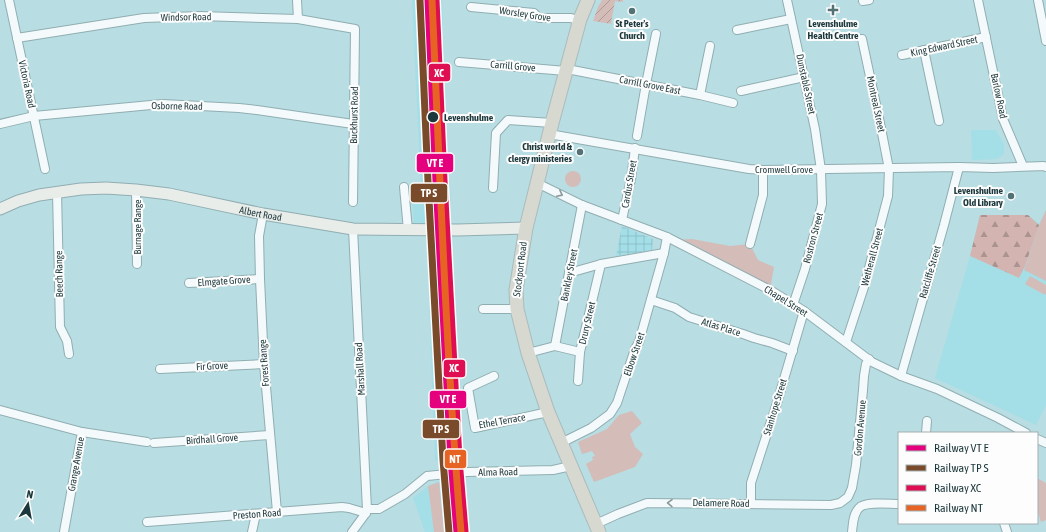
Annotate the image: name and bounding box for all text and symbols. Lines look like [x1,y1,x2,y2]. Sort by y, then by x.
street label: Worsley Grove [498,4,552,24]
marker: Levenshulme Health Centre [827,4,839,16]
marker: St Peter's Church [627,6,637,16]
street label: Windsor Road [161,11,212,23]
place label: St Peter's Church [615,18,649,41]
place label: Levenshulme Health Centre [807,18,859,41]
street label: King Edward Street [909,34,979,58]
street label: Dunstable Street [794,53,818,115]
street label: Victoria Road [17,59,37,109]
street label: Carrill Grove [490,59,537,73]
line badge: XC [428,63,451,82]
text: XC [433,67,444,79]
street label: Barlow Road [989,72,1009,120]
street label: Carrill Grove East [618,74,682,96]
street label: Montreal Street [865,75,887,133]
street label: Buckhurst Road [348,86,360,144]
street label: Osborne Road [151,100,203,112]
marker: Levenshulme [426,110,440,124]
place label: Levenshulme [444,112,494,123]
place label: Christ world & clergy ministeries [508,141,573,164]
marker: Christ world & clergy ministeries [575,147,585,157]
line badge: VT E [416,153,454,173]
text: VT E [426,157,444,169]
street label: Cardus Street [619,159,639,209]
street label: Cromwell Grove [755,164,813,175]
line badge: TP S [410,183,448,203]
place label: Levenshulme Old Library [954,185,1004,208]
text: TP S [421,187,438,199]
one-way arrow [555,189,563,197]
marker: Levenshulme Old Library [1006,191,1016,201]
street label: Burnage Range [132,199,143,255]
street label: Albert Road [238,204,283,223]
street label: Rostron Street [801,211,825,264]
street label: Wetherall Street [859,227,885,287]
street label: Stockport Road [511,241,529,297]
street label: Ratcliffe Street [917,244,943,300]
street label: Bankley Street [559,248,579,302]
street label: Beech Range [53,250,65,297]
street label: Elmgate Grove [197,274,251,288]
street label: Chapel Street [762,283,810,319]
street label: Drury Street [577,300,597,346]
street label: Atlas Place [700,316,742,338]
street label: Elbow Street [621,331,647,377]
street label: Forest Range [257,339,271,387]
street label: Marshall Road [353,342,367,396]
line badge: XC [443,359,466,378]
street label: Fir Grove [196,360,229,372]
text: XC [448,362,459,374]
street label: Stanhope Street [761,377,789,437]
line badge: VT E [429,390,467,409]
text: VT E [439,393,457,405]
street label: Gordon Avenue [852,399,868,457]
street label: Ethel Terrace [478,411,527,431]
line badge: TP S [422,419,460,439]
text: TP S [433,423,450,435]
street label: Birdhall Grove [186,432,239,446]
legend [898,432,1038,524]
street label: Grange Avenue [66,435,86,492]
text: Railway VT E [934,441,989,455]
line badge: NT [444,449,467,469]
text: NT [449,453,461,465]
text: Railway TP S [934,461,988,475]
street label: Alma Road [478,466,518,478]
text: Railway XC [934,481,982,495]
north arrow [8,484,48,524]
text: N [26,488,34,501]
street label: Delamere Road [692,497,750,509]
one-way arrow [667,499,673,507]
text: Railway NT [934,501,984,515]
street label: Preston Road [232,507,282,521]

